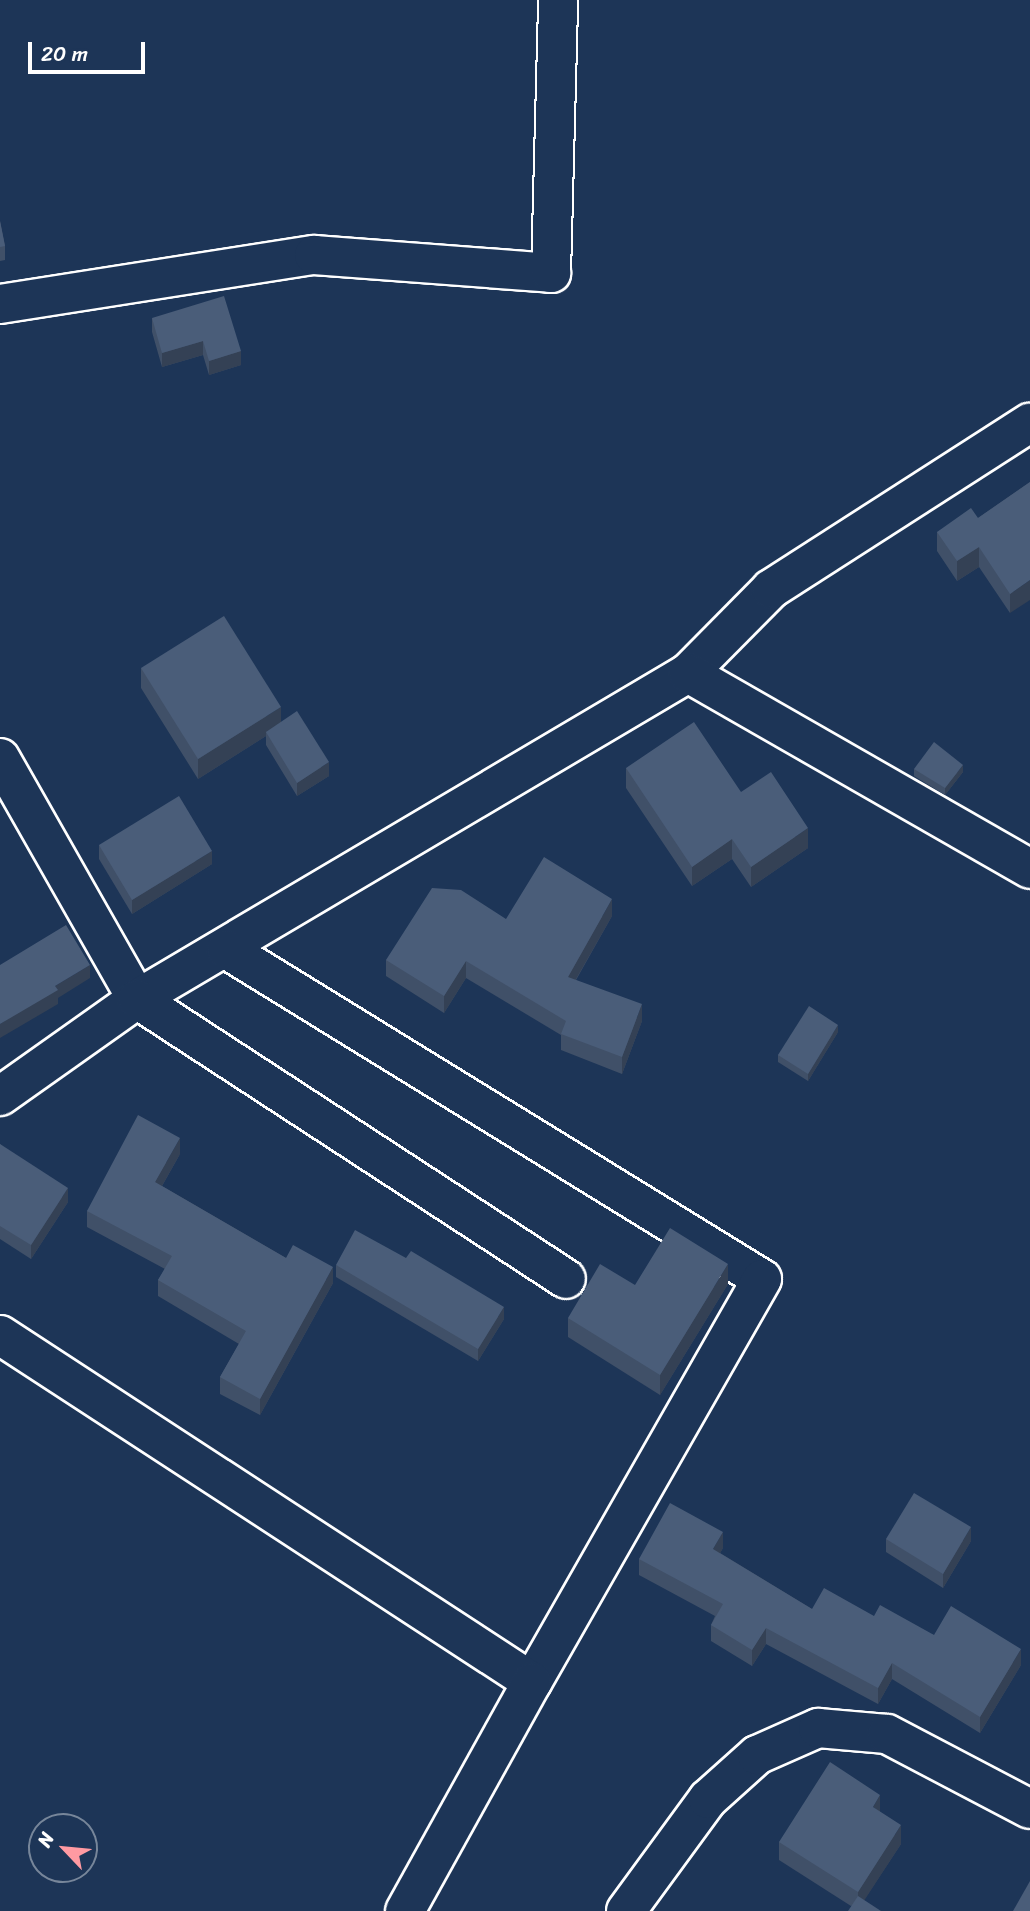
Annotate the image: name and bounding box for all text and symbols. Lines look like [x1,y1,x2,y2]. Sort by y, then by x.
scale bar [32,28,149,72]
text: 20 m [41,35,88,73]
north arrow [28,1813,98,1883]
text: N [28,1826,63,1853]

